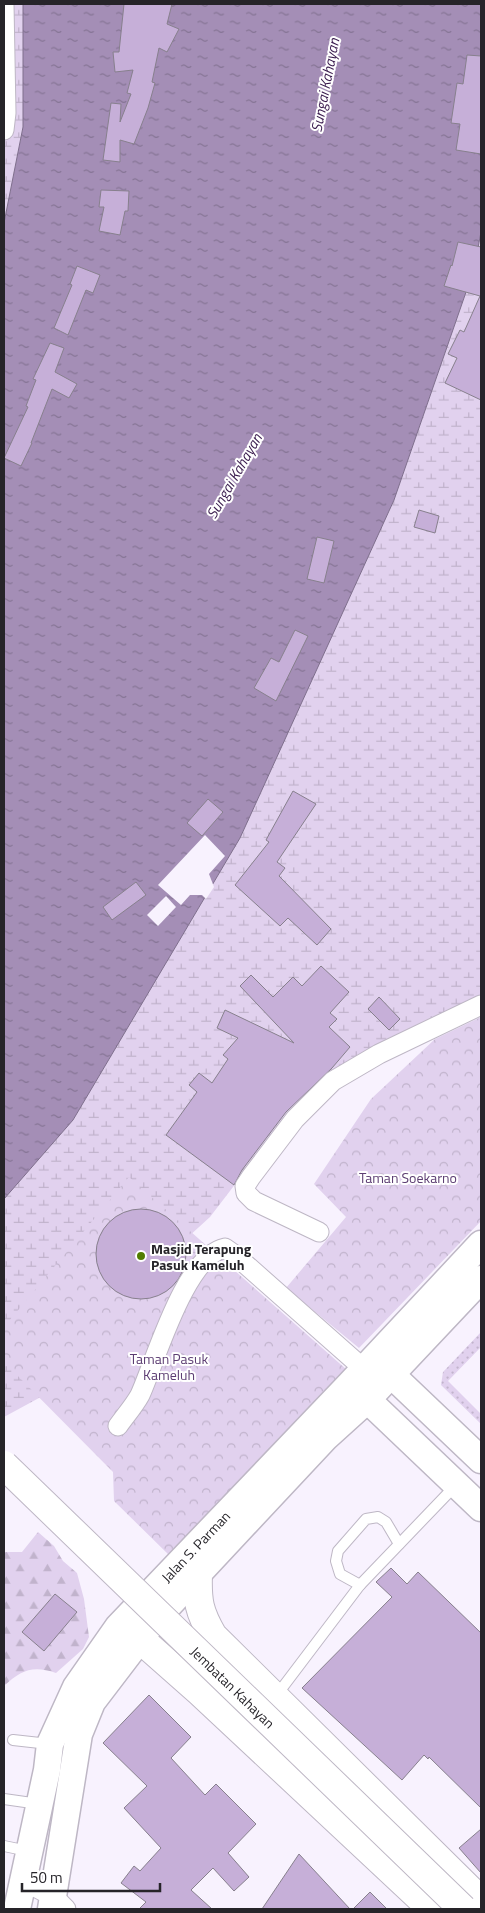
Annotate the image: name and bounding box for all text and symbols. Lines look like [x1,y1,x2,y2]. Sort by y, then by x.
water label: Sungai Kahayan [305,36,345,134]
water label: Sungai Kahayan [200,429,268,523]
park label: Taman Soekarno [359,1167,457,1188]
place label: Masjid Terapung Pasuk Kameluh [151,1238,252,1275]
marker: Masjid Terapung Pasuk Kameluh [135,1250,147,1262]
park label: Taman Pasuk Kameluh [130,1348,208,1385]
street label: Jalan S. Parman [156,1506,235,1587]
street label: Jembatan Kahayan [186,1641,280,1733]
scale bar [22,1860,160,1892]
text: 50 m [30,1866,63,1889]

